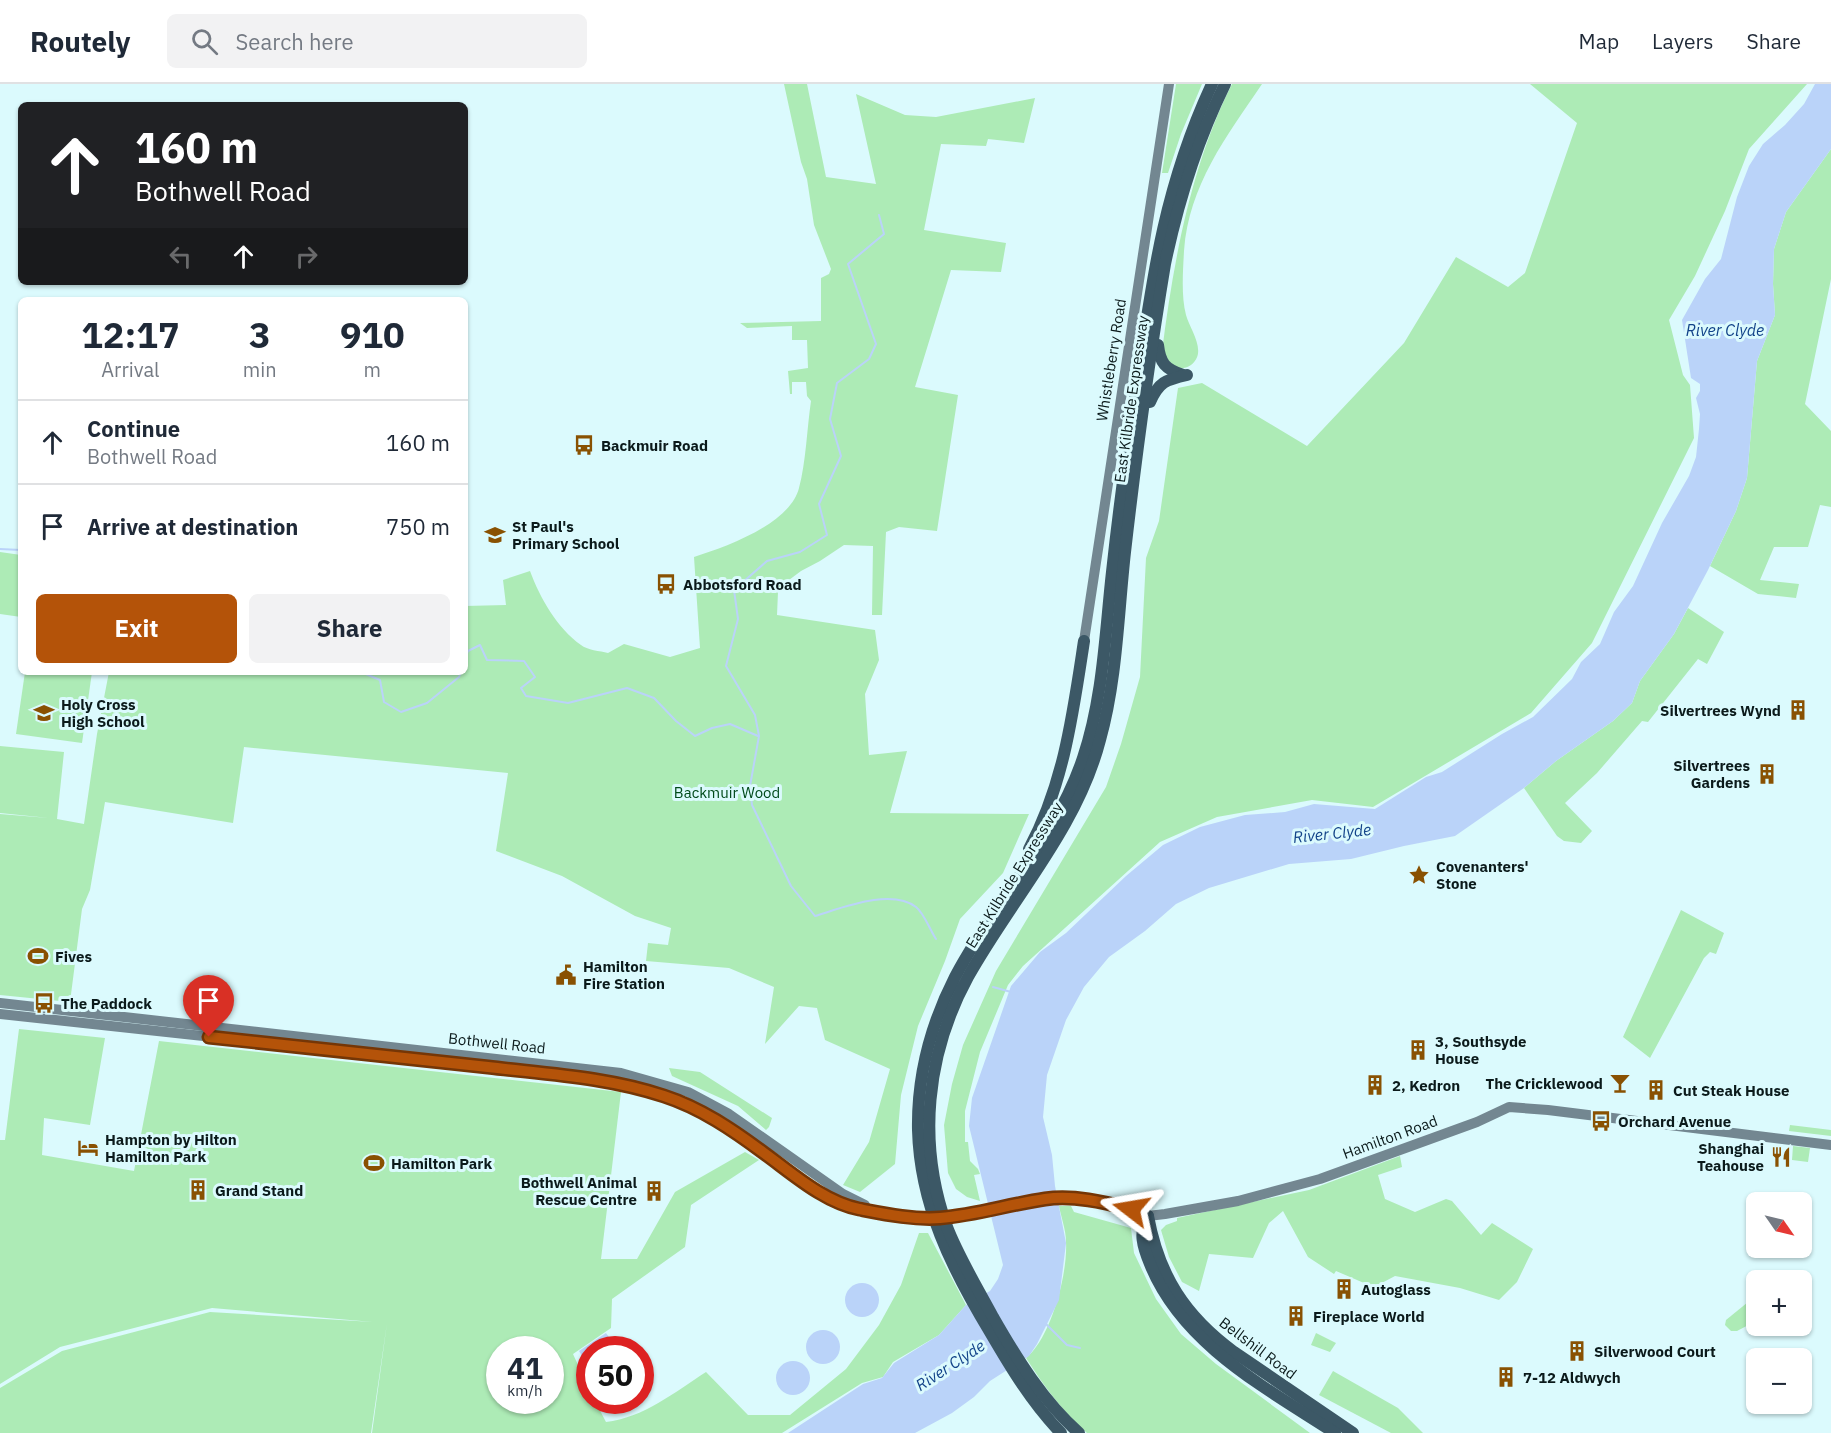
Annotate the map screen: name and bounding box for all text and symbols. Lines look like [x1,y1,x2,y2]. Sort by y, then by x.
search box [167,14,587,68]
text: Routely [30,23,131,60]
icon: search [188,25,221,58]
text: Search here [236,27,354,56]
text: Map [1579,27,1619,55]
text: Layers [1652,27,1714,55]
text: Share [1747,27,1801,55]
text: 160 m [135,120,258,175]
icon: ahead [36,126,114,204]
text: Bothwell Road [135,173,311,208]
icon: left [164,240,197,273]
icon: ahead [227,240,260,273]
icon: right [290,240,323,273]
street label: Whistleberry Road [1092,297,1130,423]
text: 12:17 [81,311,180,358]
text: 3 [249,311,271,358]
text: 910 [340,311,405,358]
street label: East Kilbride Expressway [1110,314,1152,484]
water label: River Clyde [1686,320,1764,340]
text: Arrival [101,356,160,383]
text: min [243,356,277,383]
text: m [364,356,381,383]
text: Continue [87,414,180,443]
icon: ahead [36,426,69,459]
text: 160 m [386,428,450,457]
bus stop icon: Backmuir Road [572,433,596,457]
place label: Backmuir Road [601,436,708,455]
text: Bothwell Road [87,443,217,470]
icon: arrive [36,510,69,543]
text: Arrive at destination [87,512,298,541]
text: 750 m [386,512,450,541]
place label: St Paul's Primary School [512,517,620,553]
school or university icon: St Paul's Primary School [483,523,507,547]
bus stop icon: Abbotsford Road [654,572,678,596]
place label: Abbotsford Road [683,575,802,594]
button: Exit [36,594,237,663]
button: Share [249,594,450,663]
place label: Holy Cross High School [61,695,145,731]
building icon: Silvertrees Wynd [1786,698,1810,722]
school or university icon: Holy Cross High School [32,701,56,725]
place label: Silvertrees Wynd [1660,701,1781,720]
place label: Silvertrees Gardens [1673,756,1750,792]
building icon: Silvertrees Gardens [1755,762,1779,786]
park label: Backmuir Wood [674,783,780,802]
street label: East Kilbride Expressway [961,798,1067,951]
water label: River Clyde [1292,819,1372,847]
place label: Covenanters' Stone [1436,857,1529,893]
place icon: Covenanters' Stone [1407,863,1431,887]
sports icon: Fives [26,944,50,968]
place label: Fives [55,947,92,966]
place label: Hamilton Fire Station [583,957,665,993]
public building icon: Hamilton Fire Station [554,963,578,987]
pin [183,975,234,1037]
icon: arrive [192,984,225,1017]
bus stop icon: The Paddock [32,991,56,1015]
place label: The Paddock [61,994,152,1013]
street label: Bothwell Road [447,1028,547,1058]
place label: 3, Southsyde House [1435,1032,1527,1068]
building icon: 3, Southsyde House [1406,1038,1430,1062]
bar icon: The Cricklewood [1608,1071,1632,1095]
building icon: 2, Kedron [1363,1073,1387,1097]
place label: The Cricklewood [1485,1074,1603,1093]
place label: 2, Kedron [1392,1076,1460,1095]
building icon: Cut Steak House [1644,1078,1668,1102]
place label: Cut Steak House [1673,1081,1789,1100]
bus stop icon: Orchard Avenue [1589,1109,1613,1133]
street label: Hamilton Road [1340,1111,1440,1163]
place label: Orchard Avenue [1618,1112,1731,1131]
place label: Hampton by Hilton Hamilton Park [105,1130,237,1166]
hotel icon: Hampton by Hilton Hamilton Park [76,1136,100,1160]
place label: Shanghai Teahouse [1697,1139,1764,1175]
restaurant icon: Shanghai Teahouse [1769,1145,1793,1169]
sports icon: Hamilton Park [362,1151,386,1175]
place label: Hamilton Park [391,1154,492,1173]
place label: Bothwell Animal Rescue Centre [521,1173,637,1209]
position arrow [1099,1177,1163,1241]
building icon: Grand Stand [186,1178,210,1202]
building icon: Bothwell Animal Rescue Centre [642,1179,666,1203]
place label: Grand Stand [215,1181,303,1200]
north arrow [1746,1192,1812,1258]
map controls [1746,1192,1812,1414]
button: + [1746,1270,1812,1336]
building icon: Autoglass [1332,1277,1356,1301]
place label: Autoglass [1361,1280,1431,1299]
building icon: Fireplace World [1284,1304,1308,1328]
place label: Fireplace World [1313,1307,1425,1326]
street label: Bellshill Road [1216,1313,1300,1383]
water label: River Clyde [912,1335,988,1395]
speed limit sign: 50 [576,1336,654,1414]
building icon: Silverwood Court [1565,1339,1589,1363]
place label: Silverwood Court [1594,1342,1716,1361]
text: 41 [507,1348,543,1387]
button: − [1746,1348,1812,1414]
building icon: 7-12 Aldwych [1494,1365,1518,1389]
place label: 7-12 Aldwych [1523,1368,1621,1387]
text: km/h [507,1381,543,1400]

